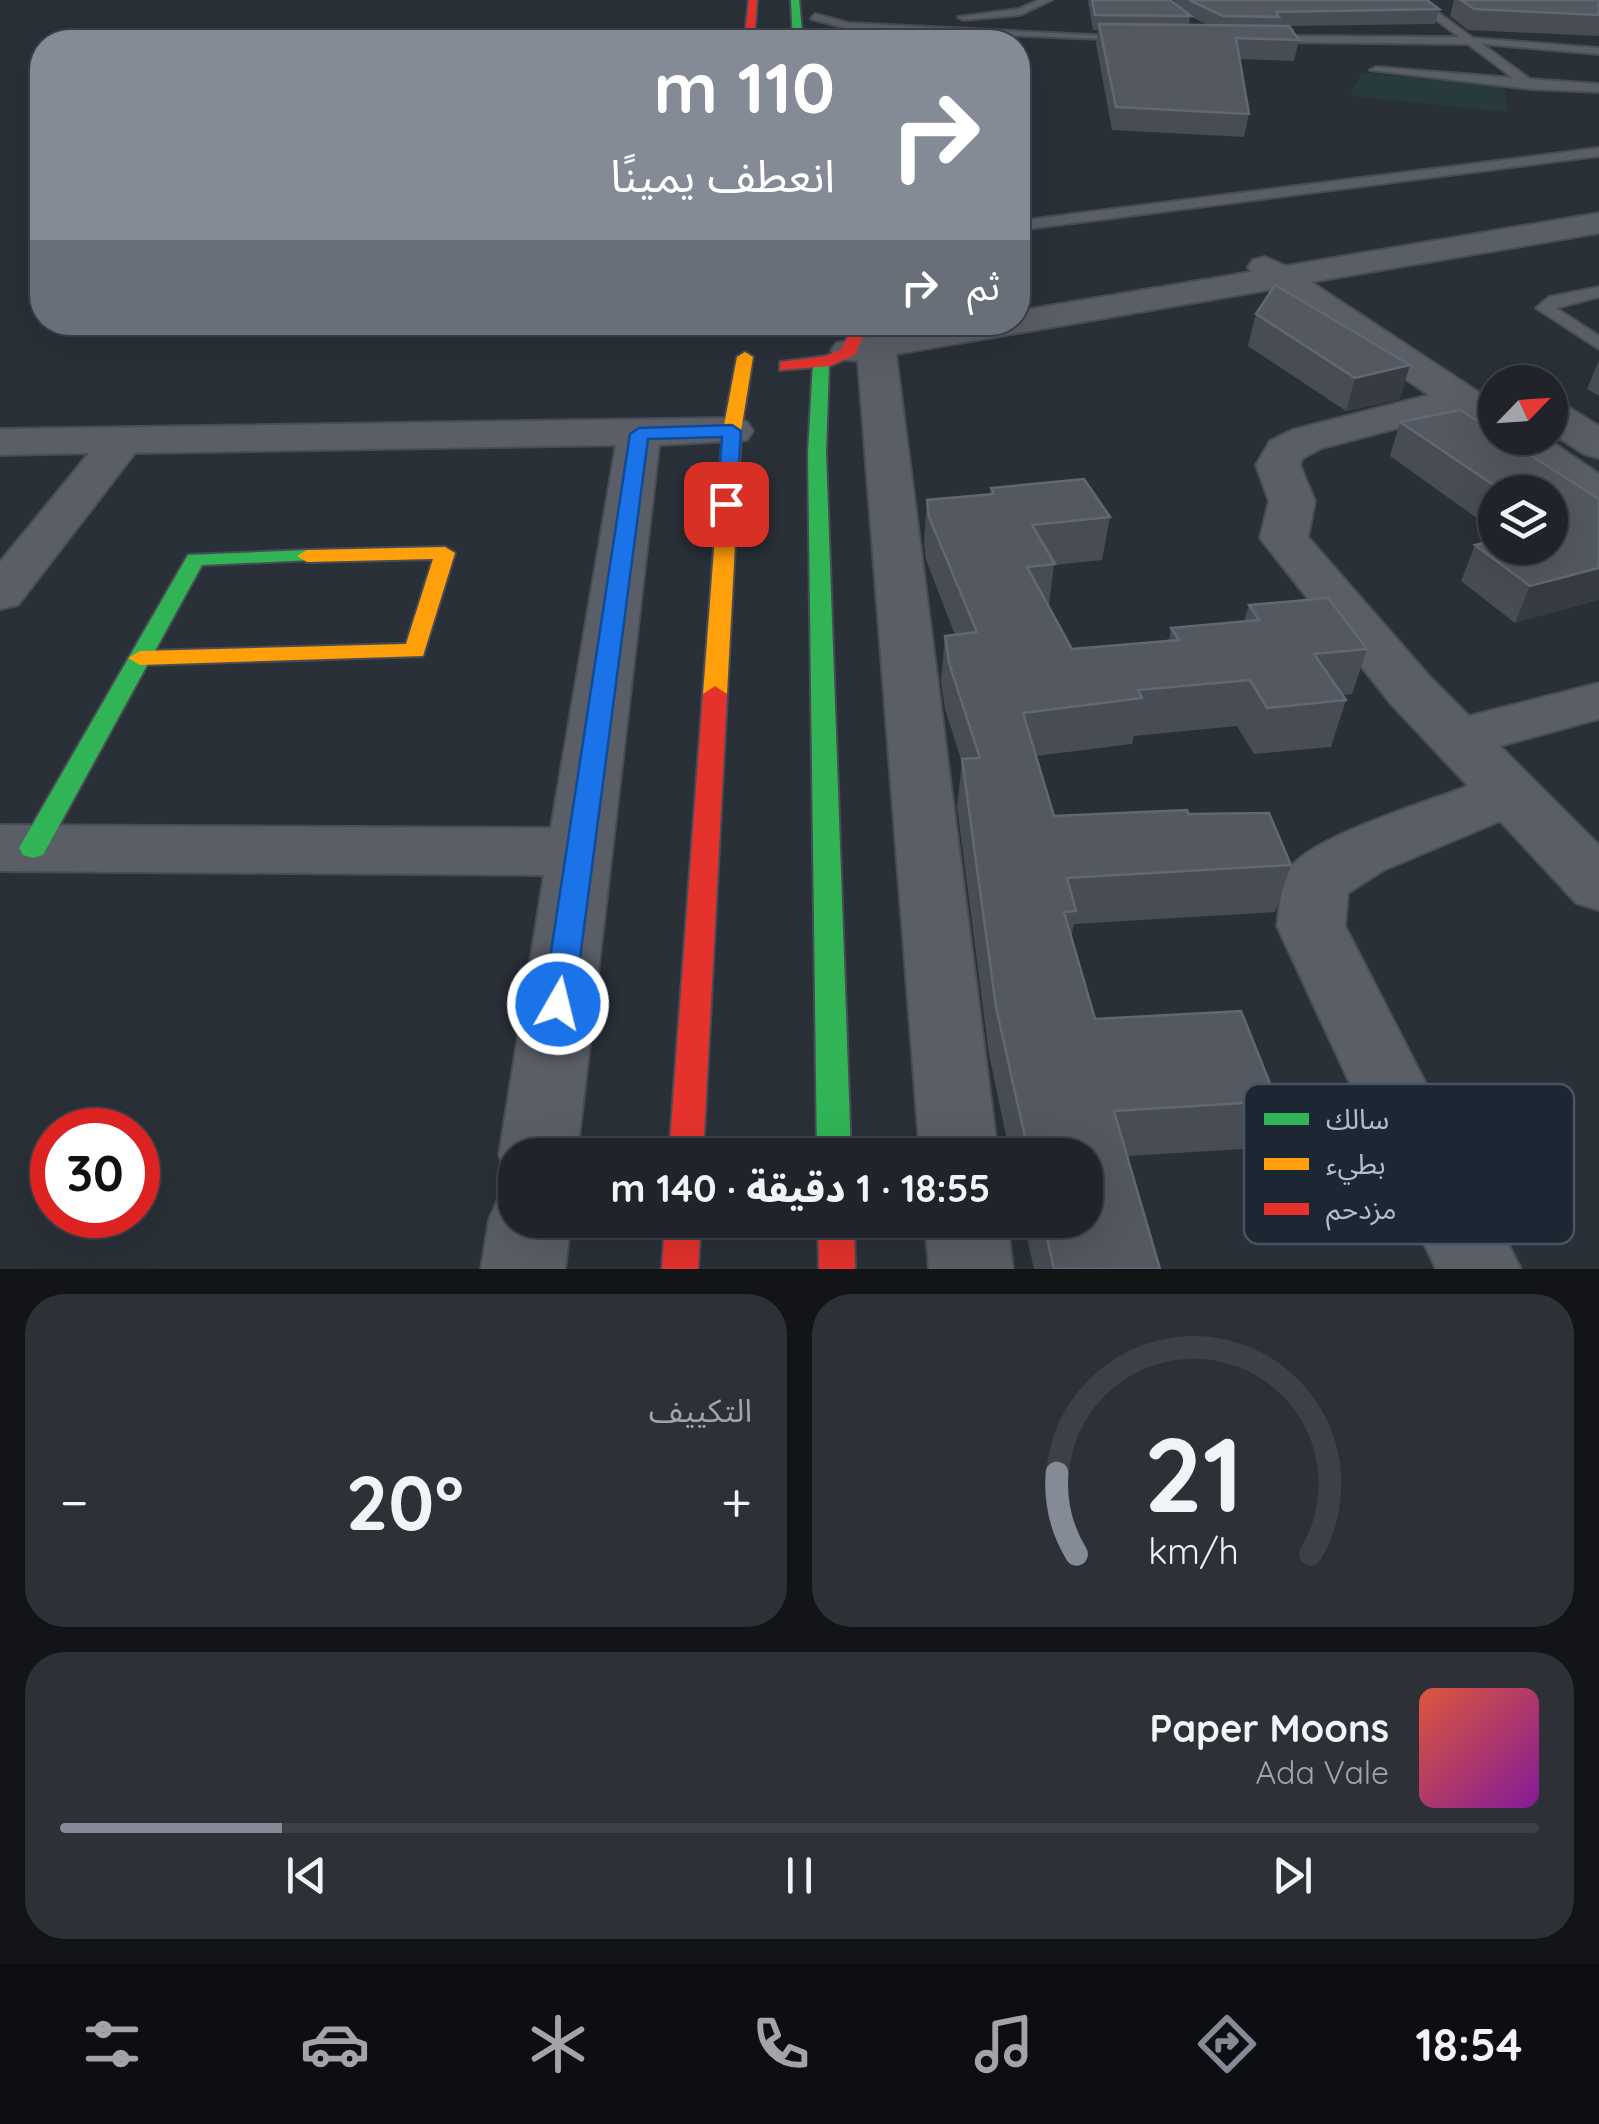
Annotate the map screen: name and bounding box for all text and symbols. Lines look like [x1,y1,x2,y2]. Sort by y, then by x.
text: 110 m [653,43,835,131]
icon: right [870,70,1000,200]
text: انعطف يمينًا [610,147,835,203]
icon: right [892,260,947,315]
text: ثم [967,262,1000,310]
north arrow [1478,365,1568,455]
map controls [1478,365,1568,565]
pin [684,462,769,547]
button: layers [1478,475,1568,565]
icon: arrive [699,477,754,532]
position arrow [506,952,610,1056]
legend [1244,1084,1574,1244]
text: سالك [1326,1101,1389,1136]
speed limit sign: 30 [30,1108,160,1238]
text: بطيء [1326,1146,1386,1185]
text: 18:55 · 1 دقيقة · 140 m [610,1164,991,1212]
text: مزدحم [1326,1191,1397,1231]
text: التكييف [649,1390,752,1430]
text: 21 [1143,1408,1243,1538]
text: 20° [346,1455,464,1549]
text: − [60,1467,89,1536]
text: + [721,1467,752,1536]
text: km/h [1148,1528,1238,1573]
text: Paper Moons [1149,1704,1389,1752]
text: Ada Vale [1255,1752,1389,1792]
icon: previous [279,1848,334,1903]
icon: pause [772,1848,827,1903]
icon: next [1265,1848,1320,1903]
icon: filters [77,2009,147,2079]
icon: car [300,2009,370,2079]
icon: climate [523,2009,593,2079]
icon: phone [746,2009,816,2079]
icon: music [969,2009,1039,2079]
icon: directions [1192,2009,1262,2079]
text: 18:54 [1416,2016,1522,2072]

